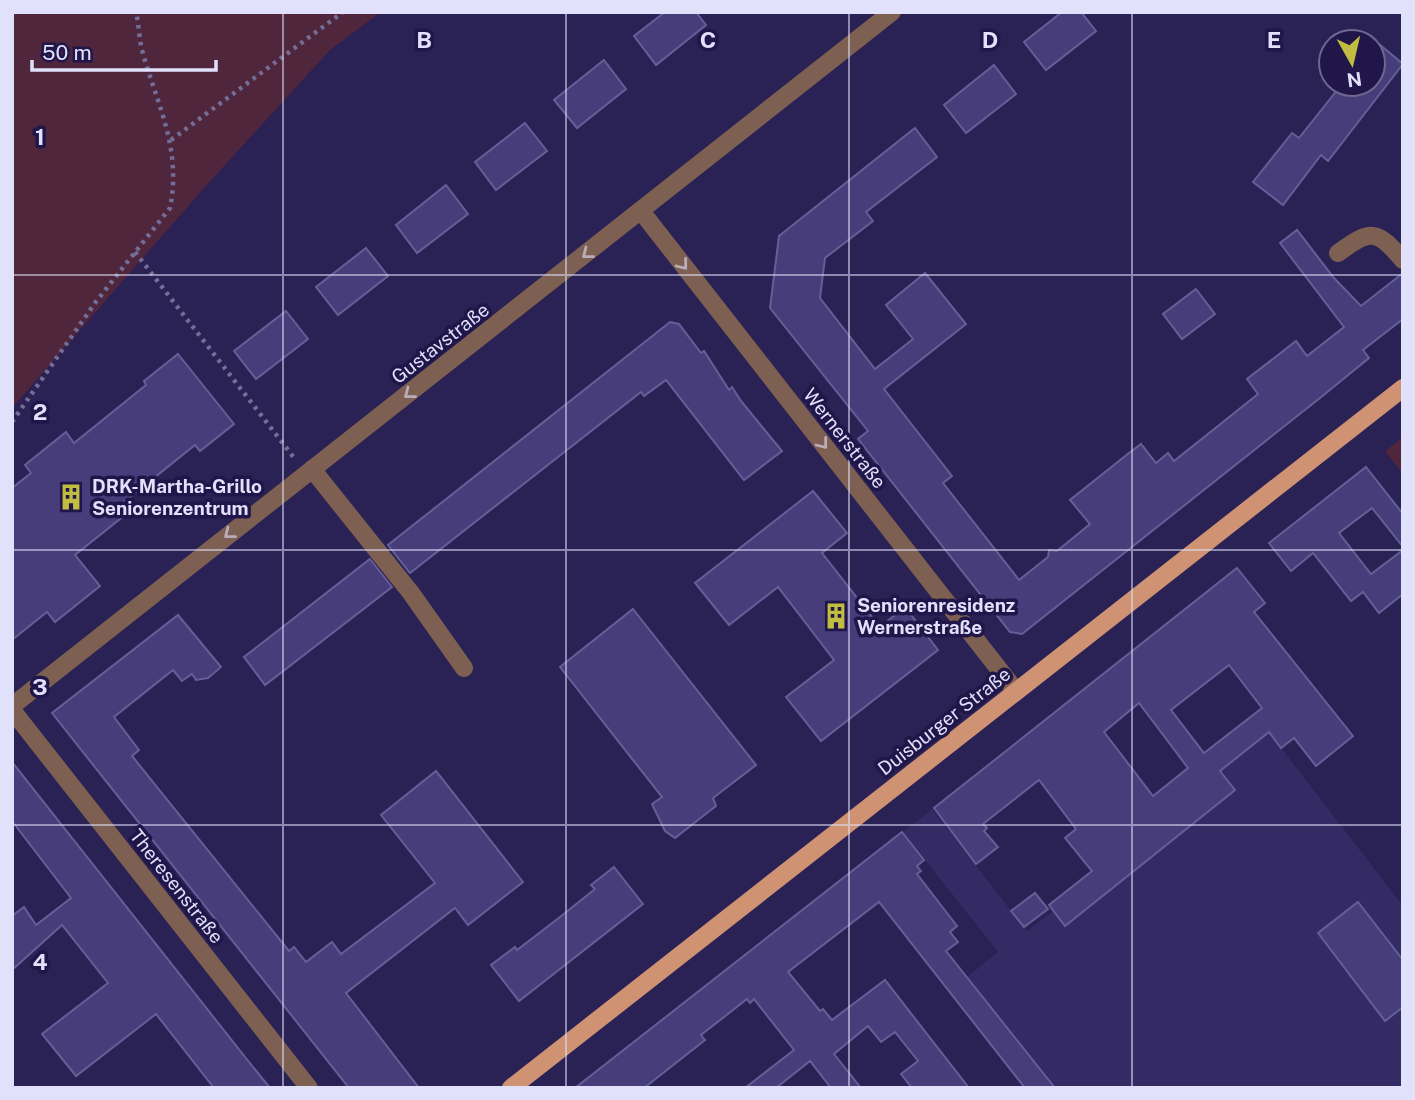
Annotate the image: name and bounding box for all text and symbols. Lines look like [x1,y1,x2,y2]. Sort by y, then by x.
text: B [416,26,432,53]
text: C [700,26,716,53]
text: D [982,26,998,53]
text: E [1267,26,1281,53]
scale bar [32,28,215,72]
north arrow [1317,28,1387,98]
text: 50 m [42,40,92,65]
text: N [1345,68,1363,92]
text: 1 [35,123,45,150]
one-way arrow [583,245,595,258]
one-way arrow [674,257,687,270]
street label: Gustavstraße [387,298,493,388]
street label: Wernerstraße [799,384,891,492]
one-way arrow [404,386,416,399]
text: 2 [33,398,47,425]
one-way arrow [815,436,827,449]
place label: DRK-Martha-Grillo Seniorenzentrum [92,475,262,519]
building icon: DRK-Martha-Grillo Seniorenzentrum [56,482,86,512]
one-way arrow [225,526,237,539]
place label: Seniorenresidenz Wernerstraße [857,594,1015,638]
building icon: Seniorenresidenz Wernerstraße [821,601,851,631]
street label: Duisburger Straße [873,663,1015,779]
text: 3 [32,673,48,700]
street label: Theresenstraße [126,825,228,947]
text: 4 [32,948,48,975]

